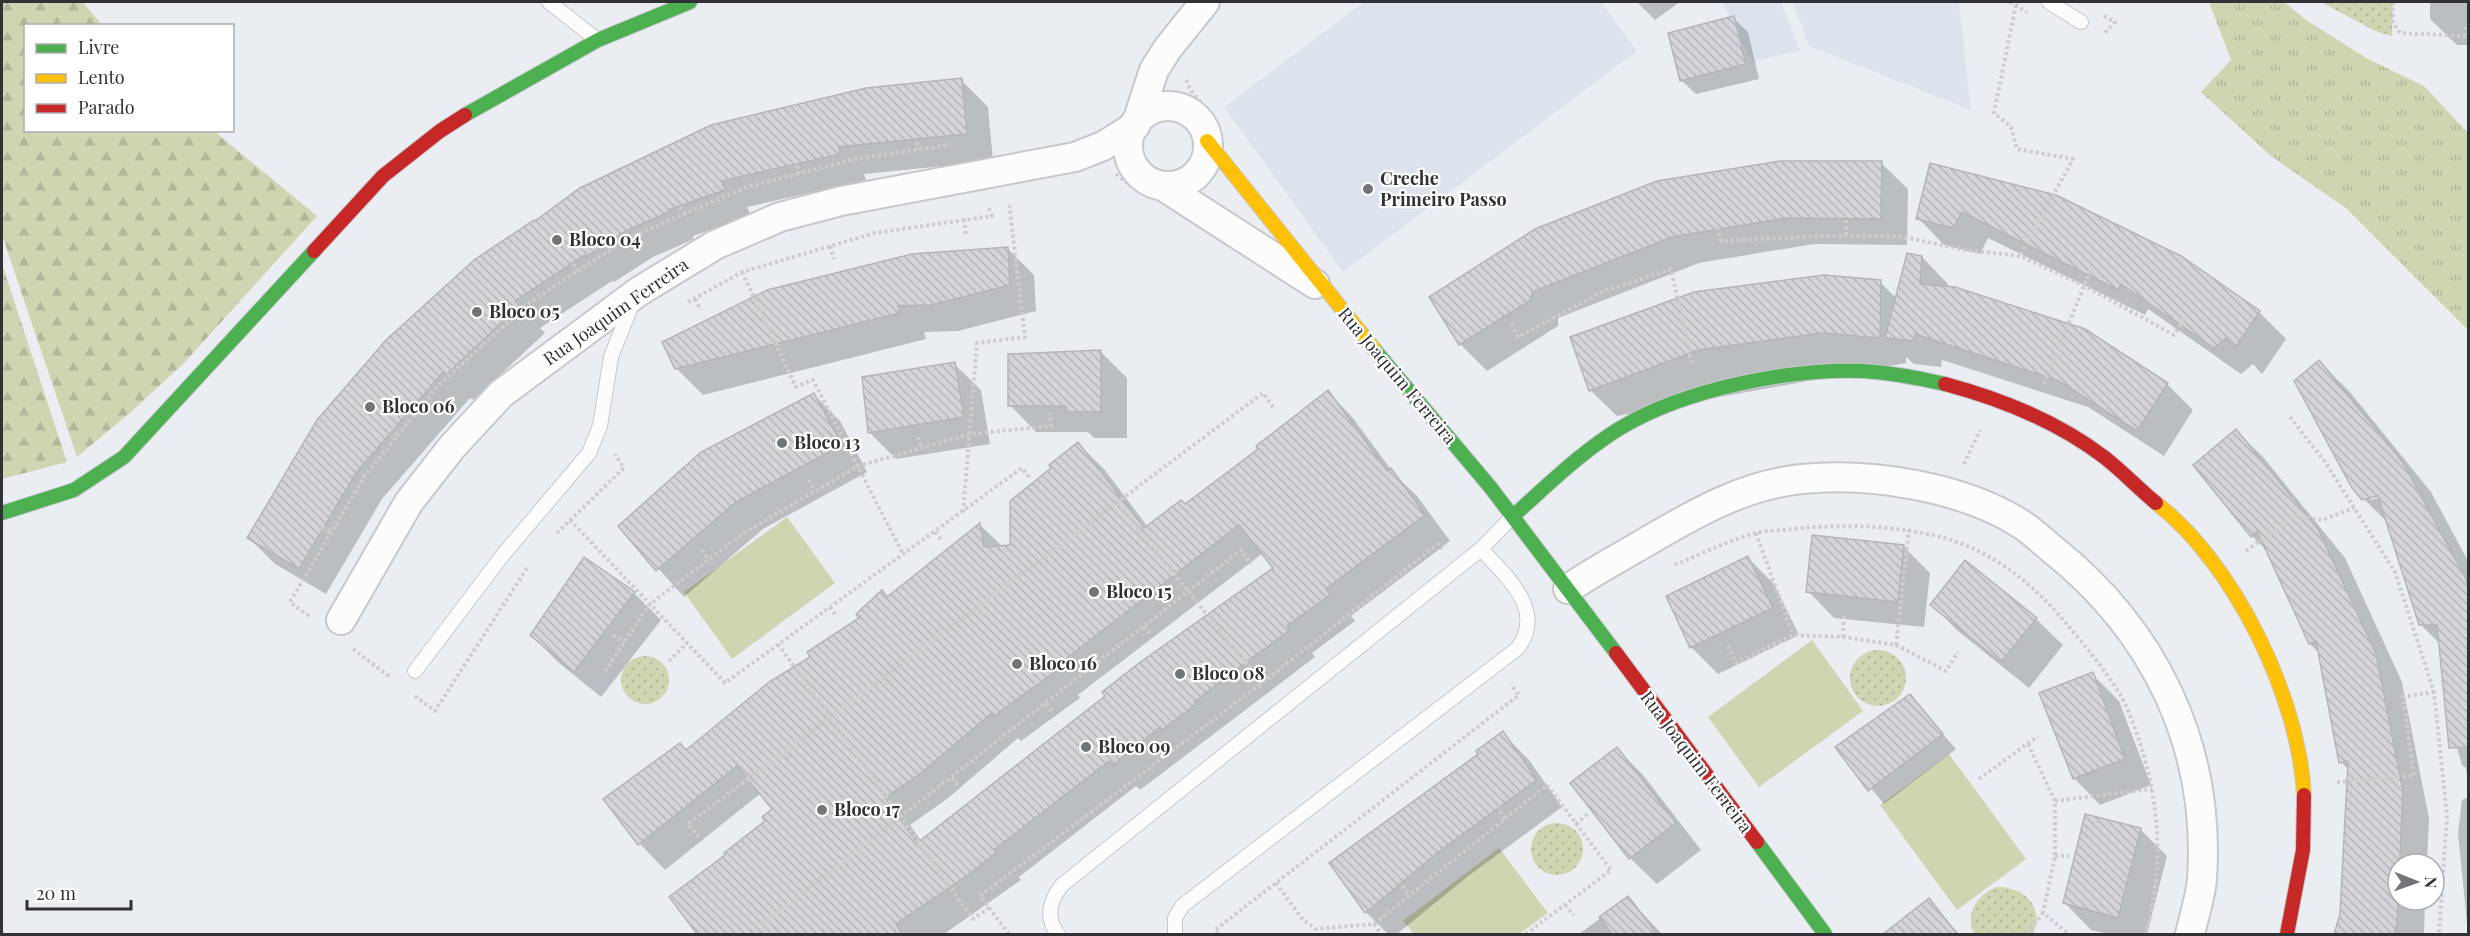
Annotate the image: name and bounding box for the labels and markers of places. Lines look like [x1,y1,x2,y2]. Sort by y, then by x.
place label: Creche Primeiro Passo [1380,166,1507,211]
marker: Creche Primeiro Passo [1361,182,1375,196]
place label: Bloco 04 [569,227,641,251]
marker: Bloco 04 [550,233,564,247]
place label: Bloco 05 [489,299,560,323]
marker: Bloco 05 [470,305,484,319]
place label: Bloco 06 [382,394,455,418]
marker: Bloco 06 [363,400,377,414]
place label: Bloco 13 [794,430,861,454]
marker: Bloco 13 [775,436,789,450]
place label: Bloco 15 [1106,579,1172,603]
marker: Bloco 15 [1087,585,1101,599]
place label: Bloco 16 [1029,651,1097,675]
marker: Bloco 16 [1010,657,1024,671]
place label: Bloco 08 [1192,661,1265,685]
marker: Bloco 08 [1173,667,1187,681]
place label: Bloco 09 [1098,734,1170,758]
marker: Bloco 09 [1079,740,1093,754]
place label: Bloco 17 [834,797,901,821]
marker: Bloco 17 [815,803,829,817]

